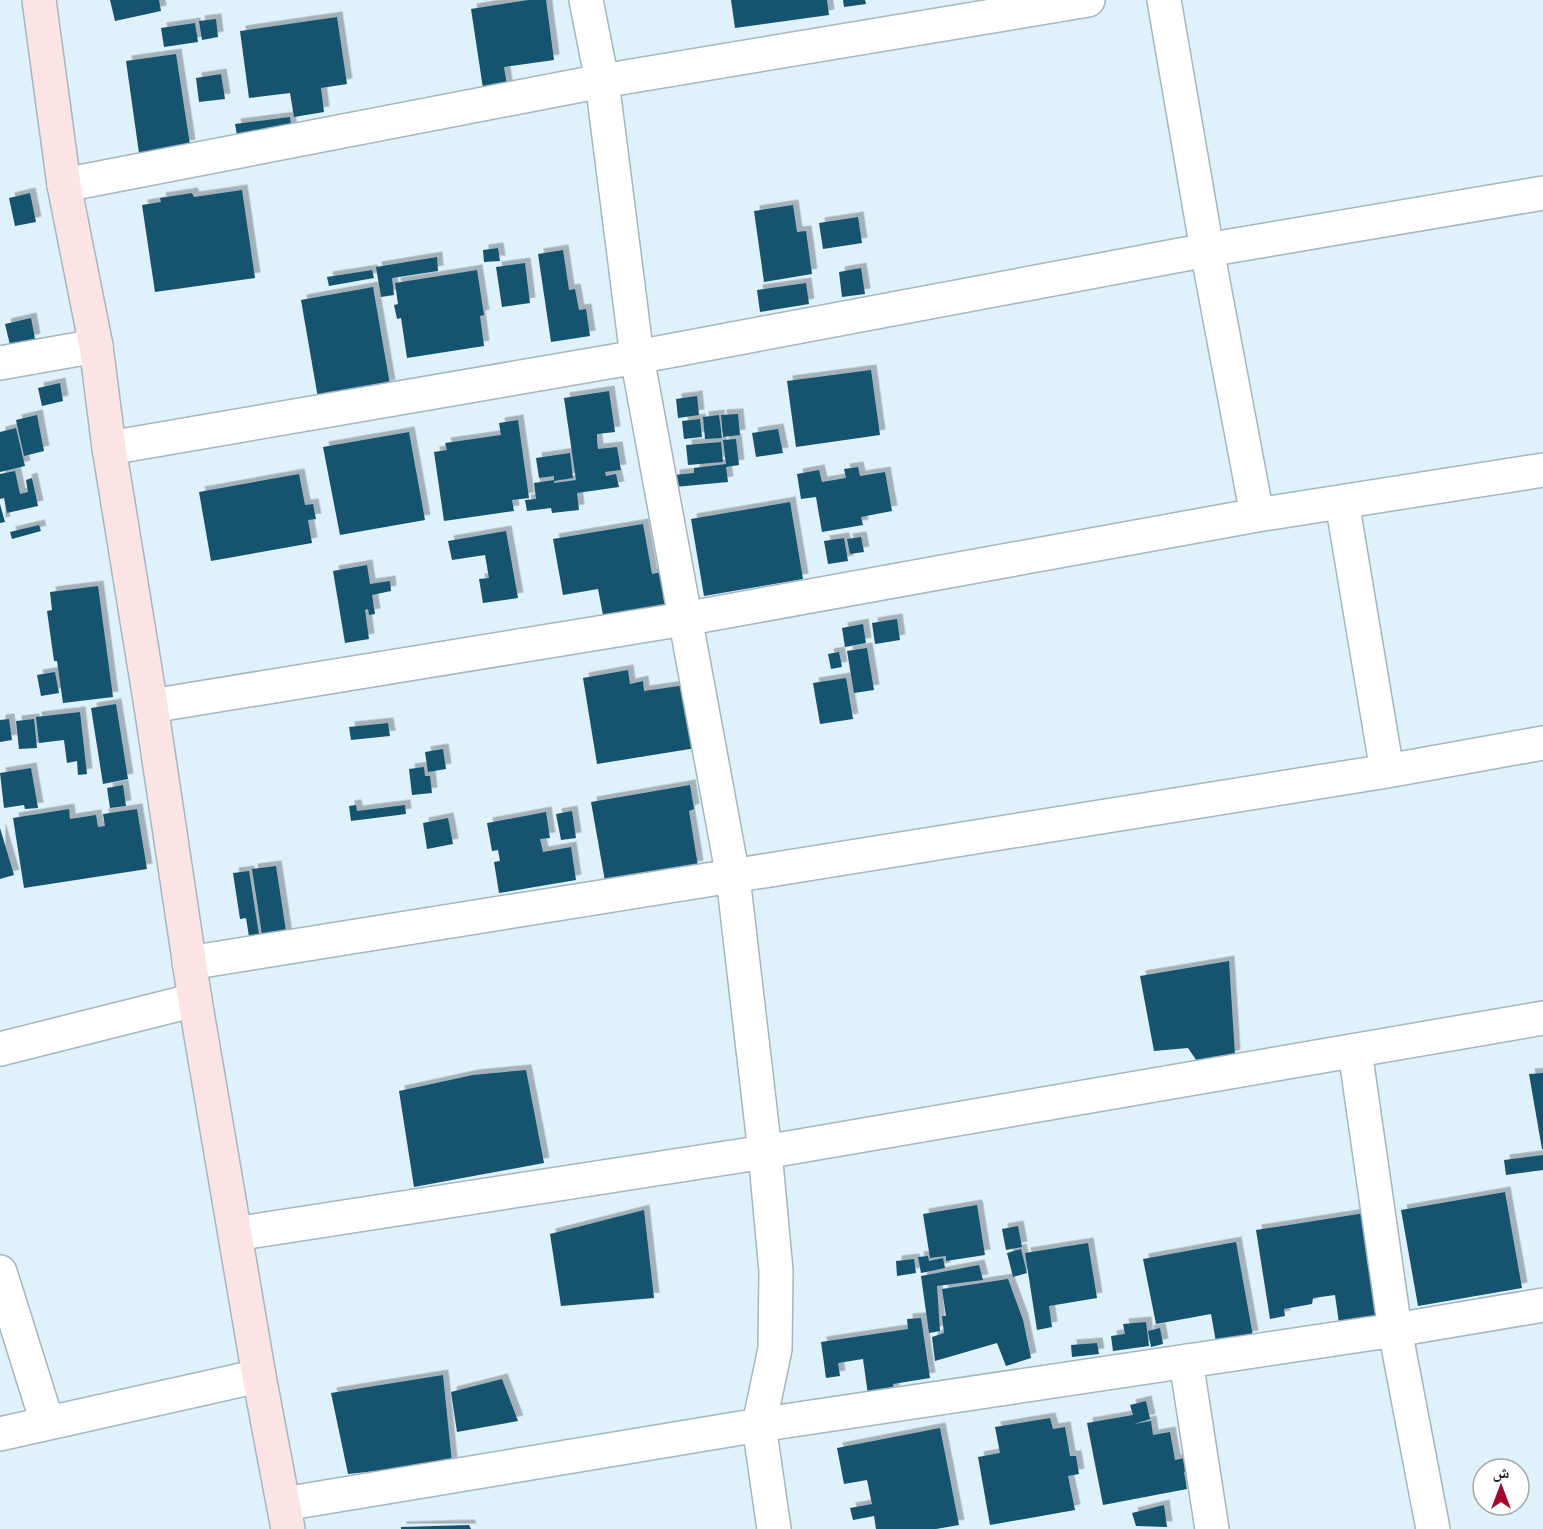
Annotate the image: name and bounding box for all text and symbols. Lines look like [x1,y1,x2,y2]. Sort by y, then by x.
north arrow [1471,1457,1531,1517]
text: ش [1493,1463,1510,1482]

